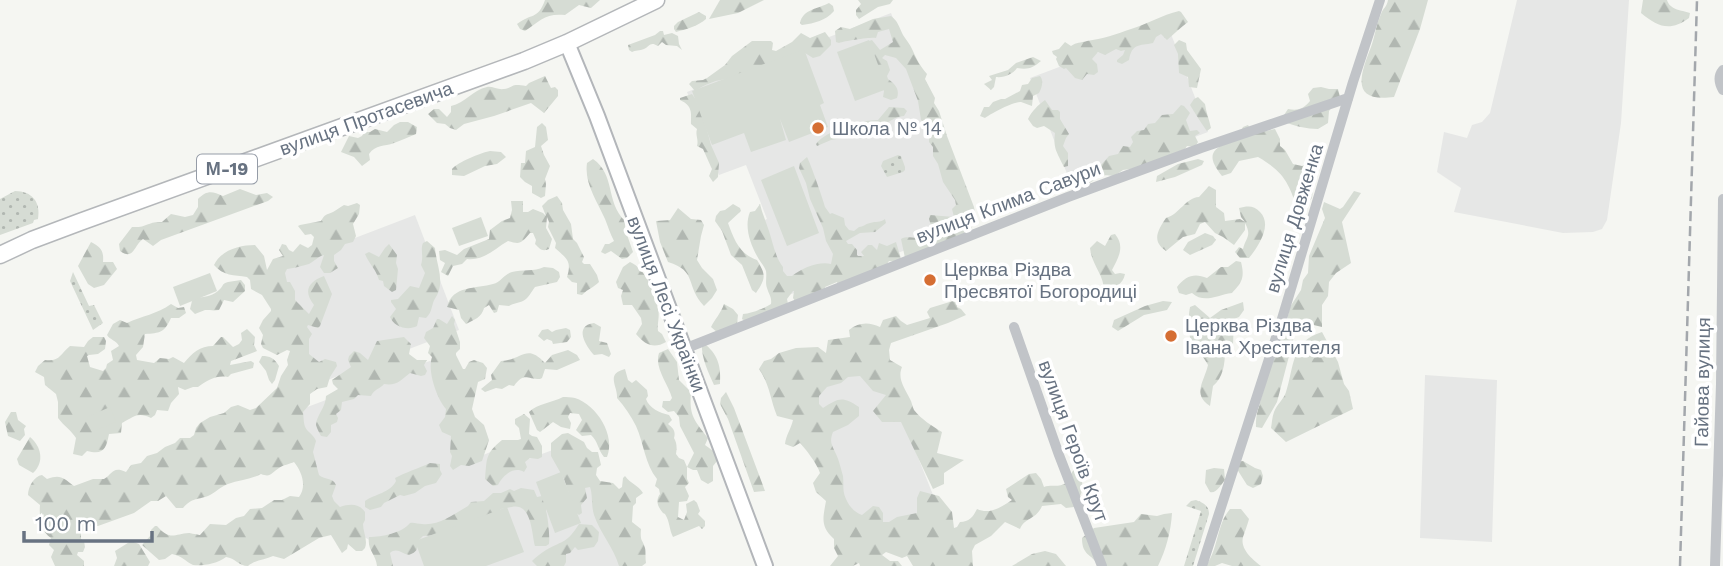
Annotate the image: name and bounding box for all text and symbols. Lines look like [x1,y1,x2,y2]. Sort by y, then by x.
street label: вулиця Протасевича [276,76,456,161]
place label: Школа № 14 [832,117,942,140]
marker: Школа № 14 [810,120,826,136]
street label: вулиця Довженка [1261,140,1328,295]
road number: М-19 [197,154,257,184]
street label: вулиця Клима Савури [913,157,1104,248]
street label: вулиця Лесі Українки [622,213,711,395]
place label: Церква Різдва Пресвятої Богородиці [944,258,1137,303]
marker: Церква Різдва Пресвятої Богородиці [922,272,938,288]
place label: Церква Різдва Івана Хрестителя [1185,314,1341,359]
street label: Гайова вулиця [1690,317,1715,447]
marker: Церква Різдва Івана Хрестителя [1163,328,1179,344]
street label: вулиця Героїв Крут [1034,357,1114,525]
scale bar [24,500,152,544]
text: 100 m [35,511,97,536]

